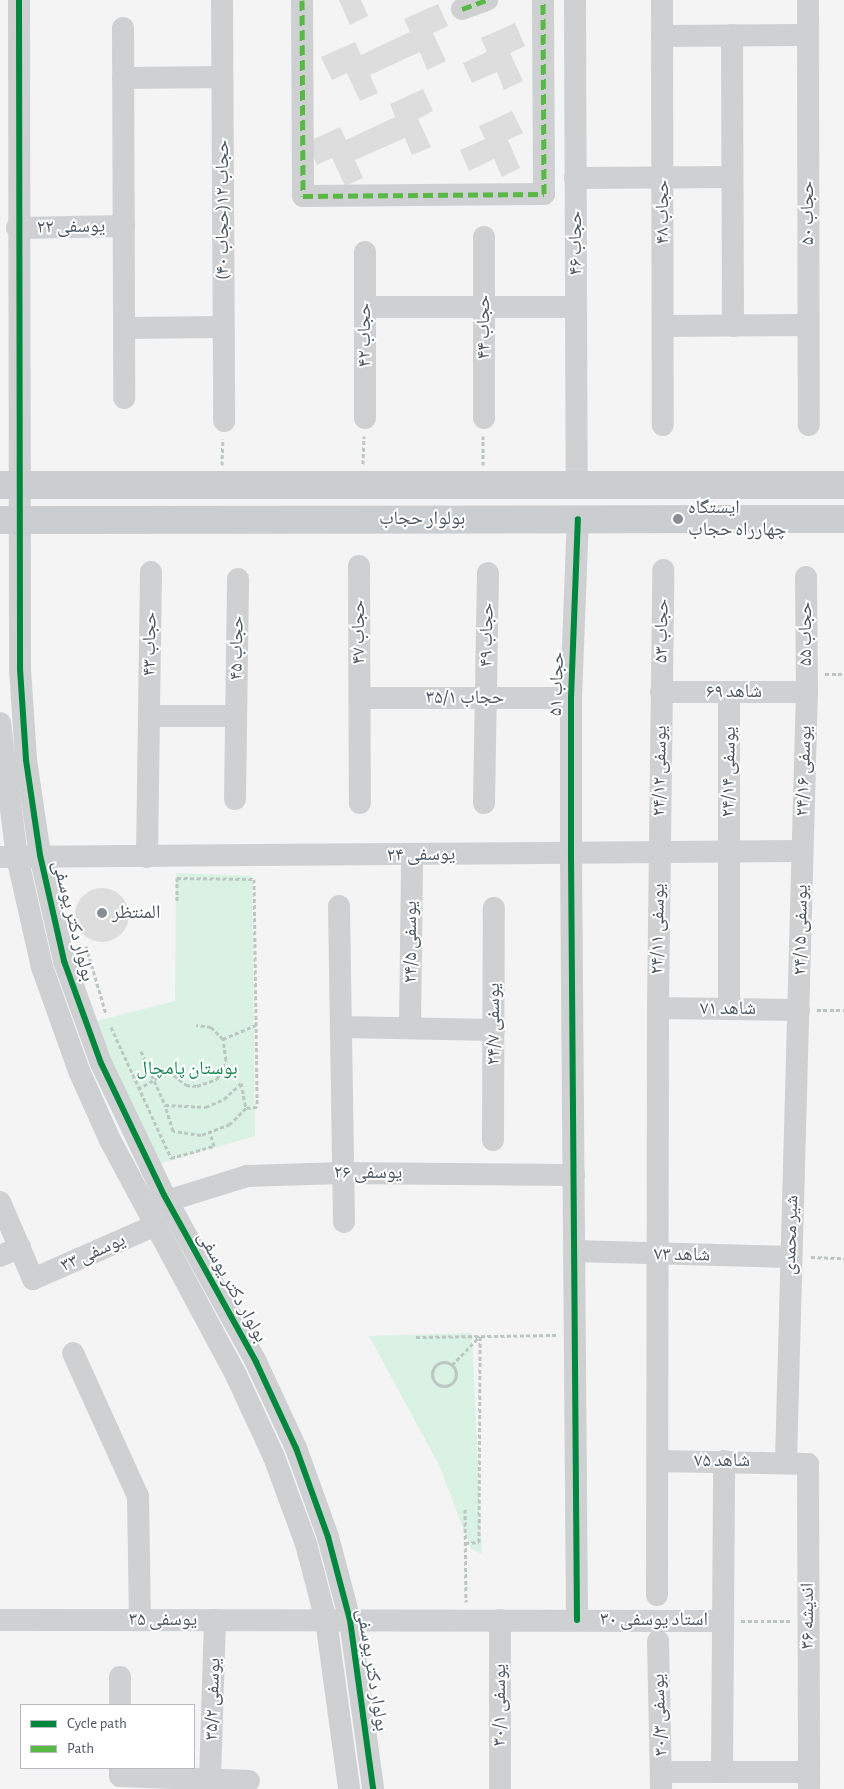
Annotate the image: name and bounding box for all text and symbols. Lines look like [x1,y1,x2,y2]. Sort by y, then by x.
street label: حجاب ۱۲(حجاب ۴۰) [212,140,234,280]
street label: حجاب ۴۸ [652,180,674,244]
street label: حجاب ۵۰ [797,181,819,245]
street label: حجاب ۴۶ [565,211,587,275]
street label: یوسفی ۲۲ [37,215,105,239]
street label: حجاب ۴۴ [473,295,495,359]
street label: حجاب ۴۲ [354,303,376,367]
place label: ایستگاه چهارراه حجاب [688,497,786,541]
street label: بولوار حجاب [379,508,465,530]
marker: ایستگاه چهارراه حجاب [672,513,684,525]
street label: حجاب ۵۳ [650,599,674,663]
street label: حجاب ۴۷ [348,600,370,664]
street label: حجاب ۵۵ [795,602,817,666]
street label: حجاب ۴۹ [475,603,499,667]
street label: حجاب ۴۳ [138,612,162,676]
street label: حجاب ۴۵ [225,616,249,680]
street label: حجاب ۵۱ [544,651,570,717]
street label: شاهد ۶۹ [706,681,762,703]
street label: حجاب ۳۵/۱ [426,687,504,709]
street label: یوسفی ۲۴/۱۲ [648,725,672,817]
street label: یوسفی ۲۴/۱۶ [791,725,817,817]
street label: یوسفی ۲۴/۱۴ [717,726,741,818]
street label: یوسفی ۲۴ [387,843,455,867]
street label: بولوار دکتر یوسفی [47,858,99,984]
street label: یوسفی ۲۴/۱۱ [646,883,670,975]
street label: یوسفی ۲۴/۱۵ [789,884,813,976]
street label: یوسفی ۲۴/۵ [400,901,422,983]
place label: المنتظر [112,902,160,924]
marker: المنتظر [96,907,108,919]
street label: یوسفی ۲۴/۷ [483,983,505,1065]
street label: شاهد ۷۱ [700,998,756,1020]
park label: بوستان پامچال [136,1058,238,1080]
street label: یوسفی ۲۶ [334,1162,402,1184]
street label: شیر محمدی [778,1195,804,1275]
street label: بولوار دکتر یوسفی [192,1227,272,1347]
street label: یوسفی ۳۳ [57,1229,129,1277]
street label: شاهد ۷۳ [654,1243,710,1267]
street label: شاهد ۷۵ [694,1450,750,1472]
street label: اندیشه ۳۶ [797,1583,819,1649]
street label: بولوار دکتر یوسفی [351,1607,393,1733]
street label: یوسفی ۳۵ [129,1609,197,1631]
street label: استاد یوسفی ۳۰ [600,1609,708,1631]
street label: یوسفی ۳۵/۲ [200,1657,226,1741]
street label: یوسفی ۳۰/۱ [489,1664,511,1746]
street label: یوسفی ۳۰/۳ [647,1673,673,1757]
legend [20,1704,195,1769]
text: Cycle path [67,1716,127,1731]
text: Path [67,1741,94,1756]

